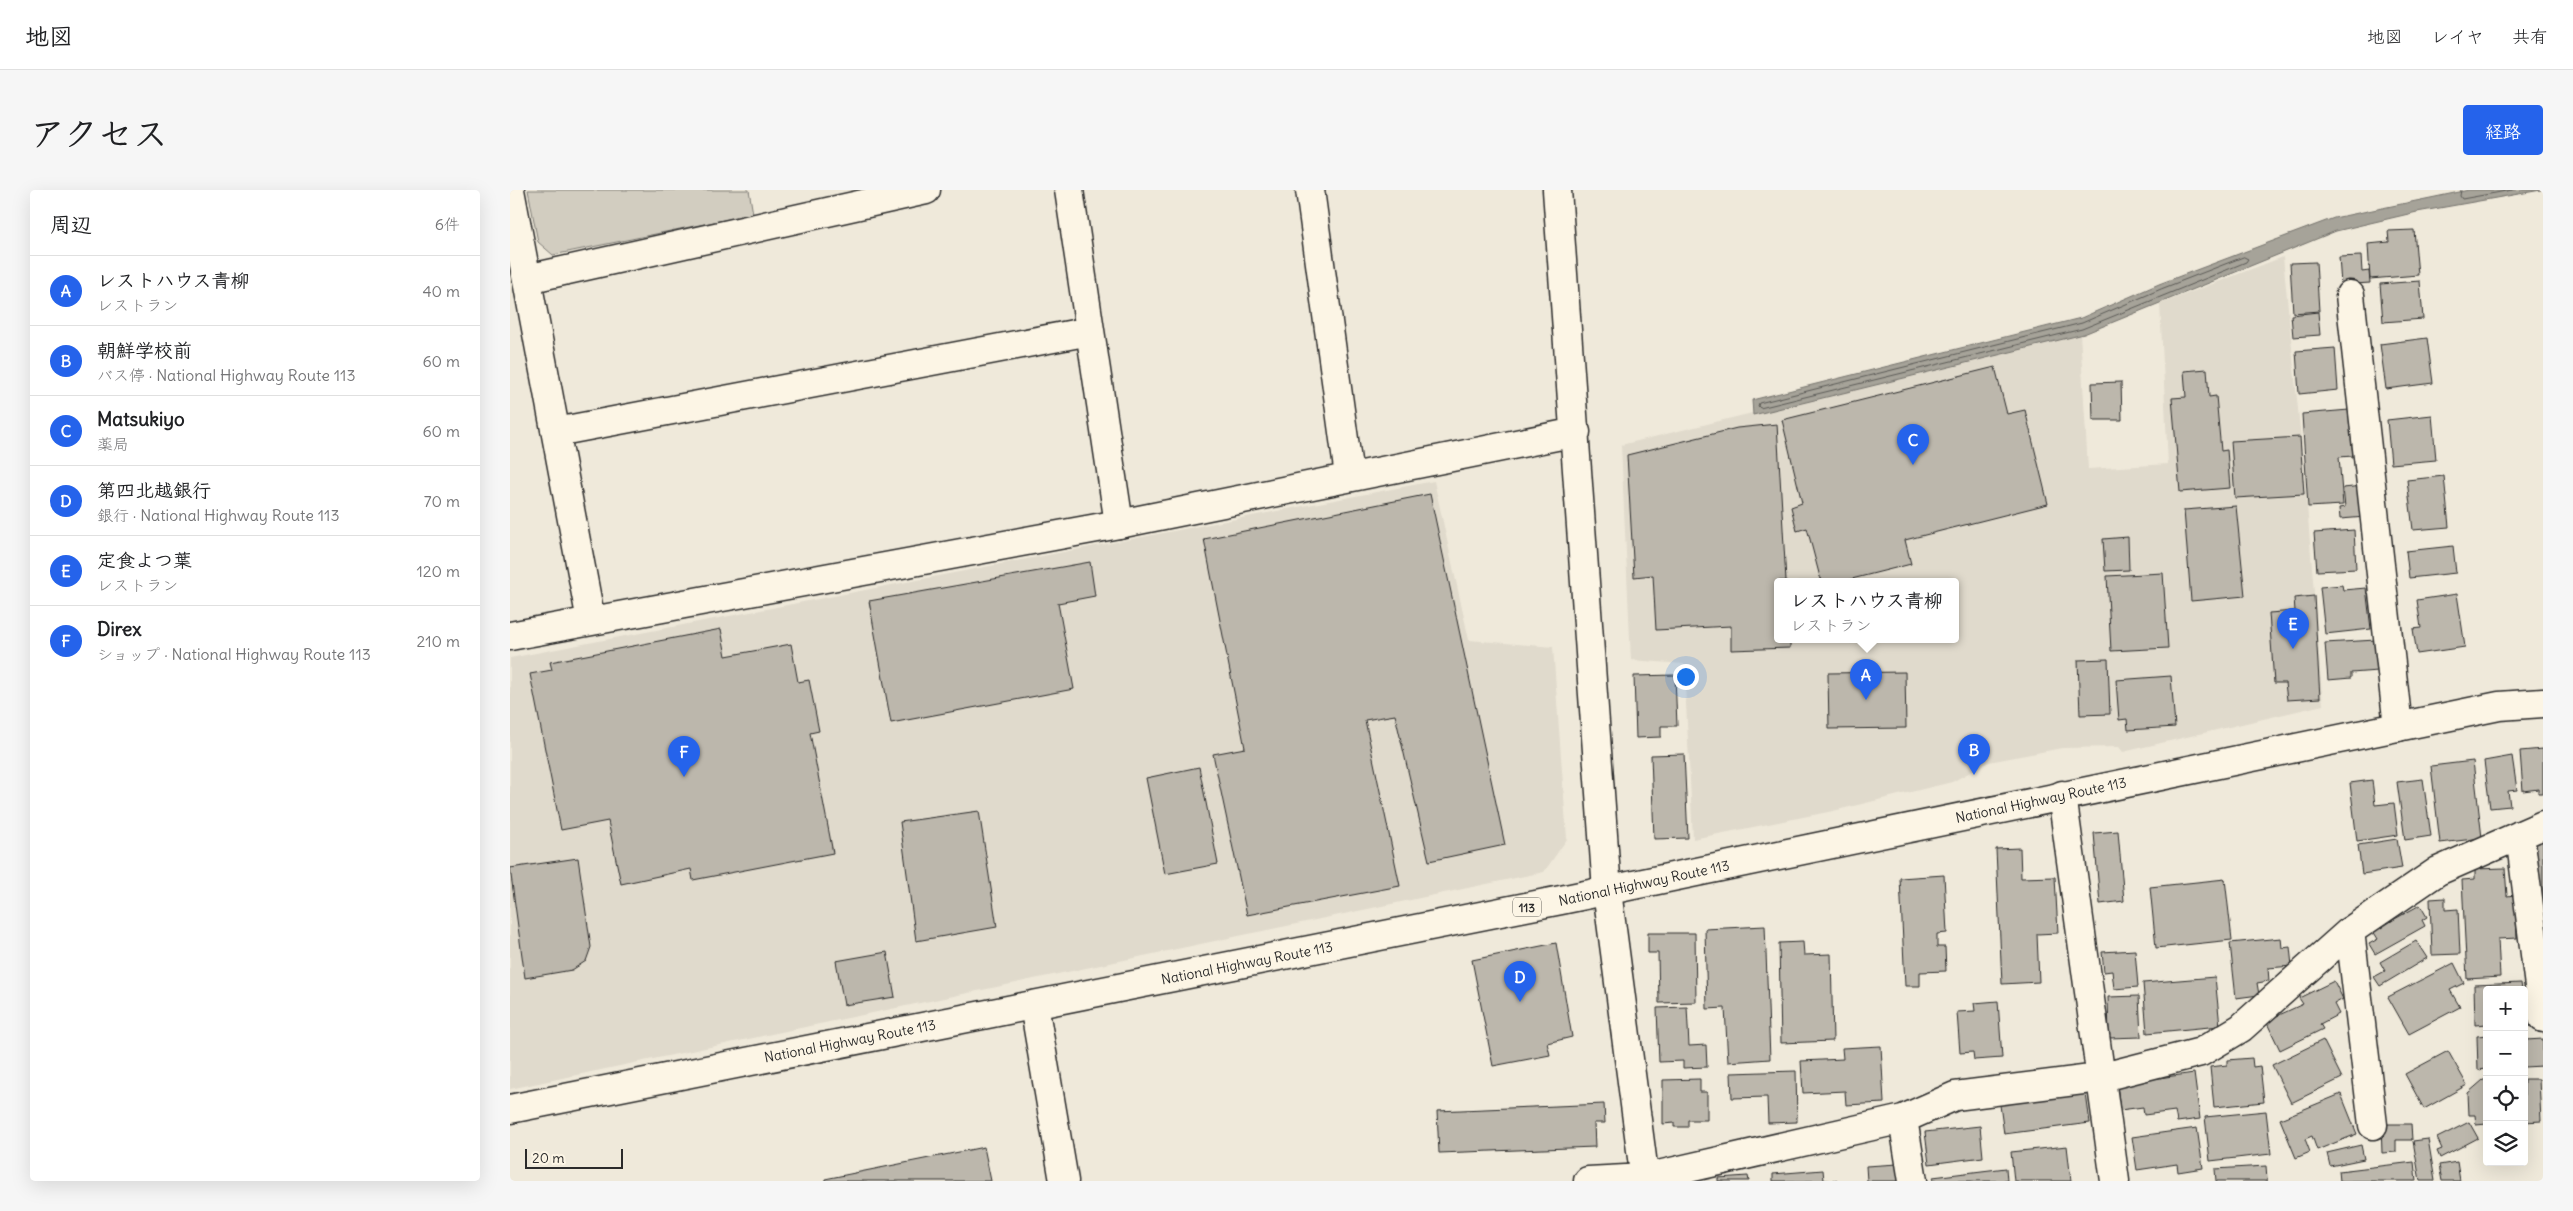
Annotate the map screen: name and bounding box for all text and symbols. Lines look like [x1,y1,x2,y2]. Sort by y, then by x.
text: 地図 [25,21,73,51]
text: 地図 [2367,25,2403,48]
text: レイヤ [2431,25,2484,48]
text: 共有 [2512,25,2548,48]
button: 経路 [2463,105,2543,155]
text: アクセス [30,111,168,155]
text: 周辺 [50,211,92,238]
text: 6件 [435,214,460,234]
text: レストハウス青柳 [97,268,249,292]
text: A [61,281,71,301]
text: 40 m [422,281,460,301]
text: レストラン [97,295,178,315]
text: 朝鮮学校前 [97,338,192,362]
text: B [61,351,71,371]
text: 60 m [422,351,460,371]
text: バス停 · National Highway Route 113 [97,365,355,385]
text: Matsukiyo [97,407,185,431]
text: C [61,421,71,441]
text: 60 m [422,421,460,441]
pin: C [1897,424,1929,465]
text: 薬局 [97,434,129,454]
text: 第四北越銀行 [97,478,211,502]
text: D [60,491,72,511]
text: 70 m [424,491,460,511]
text: 銀行 · National Highway Route 113 [97,505,339,525]
text: 定食よつ葉 [97,548,192,572]
text: E [61,561,71,581]
text: 120 m [417,561,460,581]
text: レストラン [97,575,178,595]
popup [1774,578,1959,643]
text: レストハウス青柳 [1790,588,1943,612]
pin: E [2277,608,2309,649]
text: レストラン [1790,615,1872,635]
text: Direx [97,617,142,641]
text: F [61,631,71,651]
text: 210 m [417,631,460,651]
text: ショップ · National Highway Route 113 [97,644,371,664]
pin: A [1850,659,1882,700]
your location [1673,664,1699,690]
pin: B [1958,734,1990,775]
pin: F [668,736,700,777]
street label: National Highway Route 113 [1954,773,2128,827]
street label: National Highway Route 113 [1557,856,1731,910]
road number: 113 [1513,898,1541,916]
street label: National Highway Route 113 [1160,938,1334,988]
pin: D [1504,961,1536,1002]
map controls [2483,986,2528,1166]
button: + [2483,986,2528,1031]
street label: National Highway Route 113 [763,1016,937,1066]
button: − [2483,1031,2528,1076]
button: locate [2483,1076,2528,1121]
button: layers [2483,1121,2528,1166]
scale bar [525,1146,622,1169]
text: 20 m [532,1149,565,1167]

